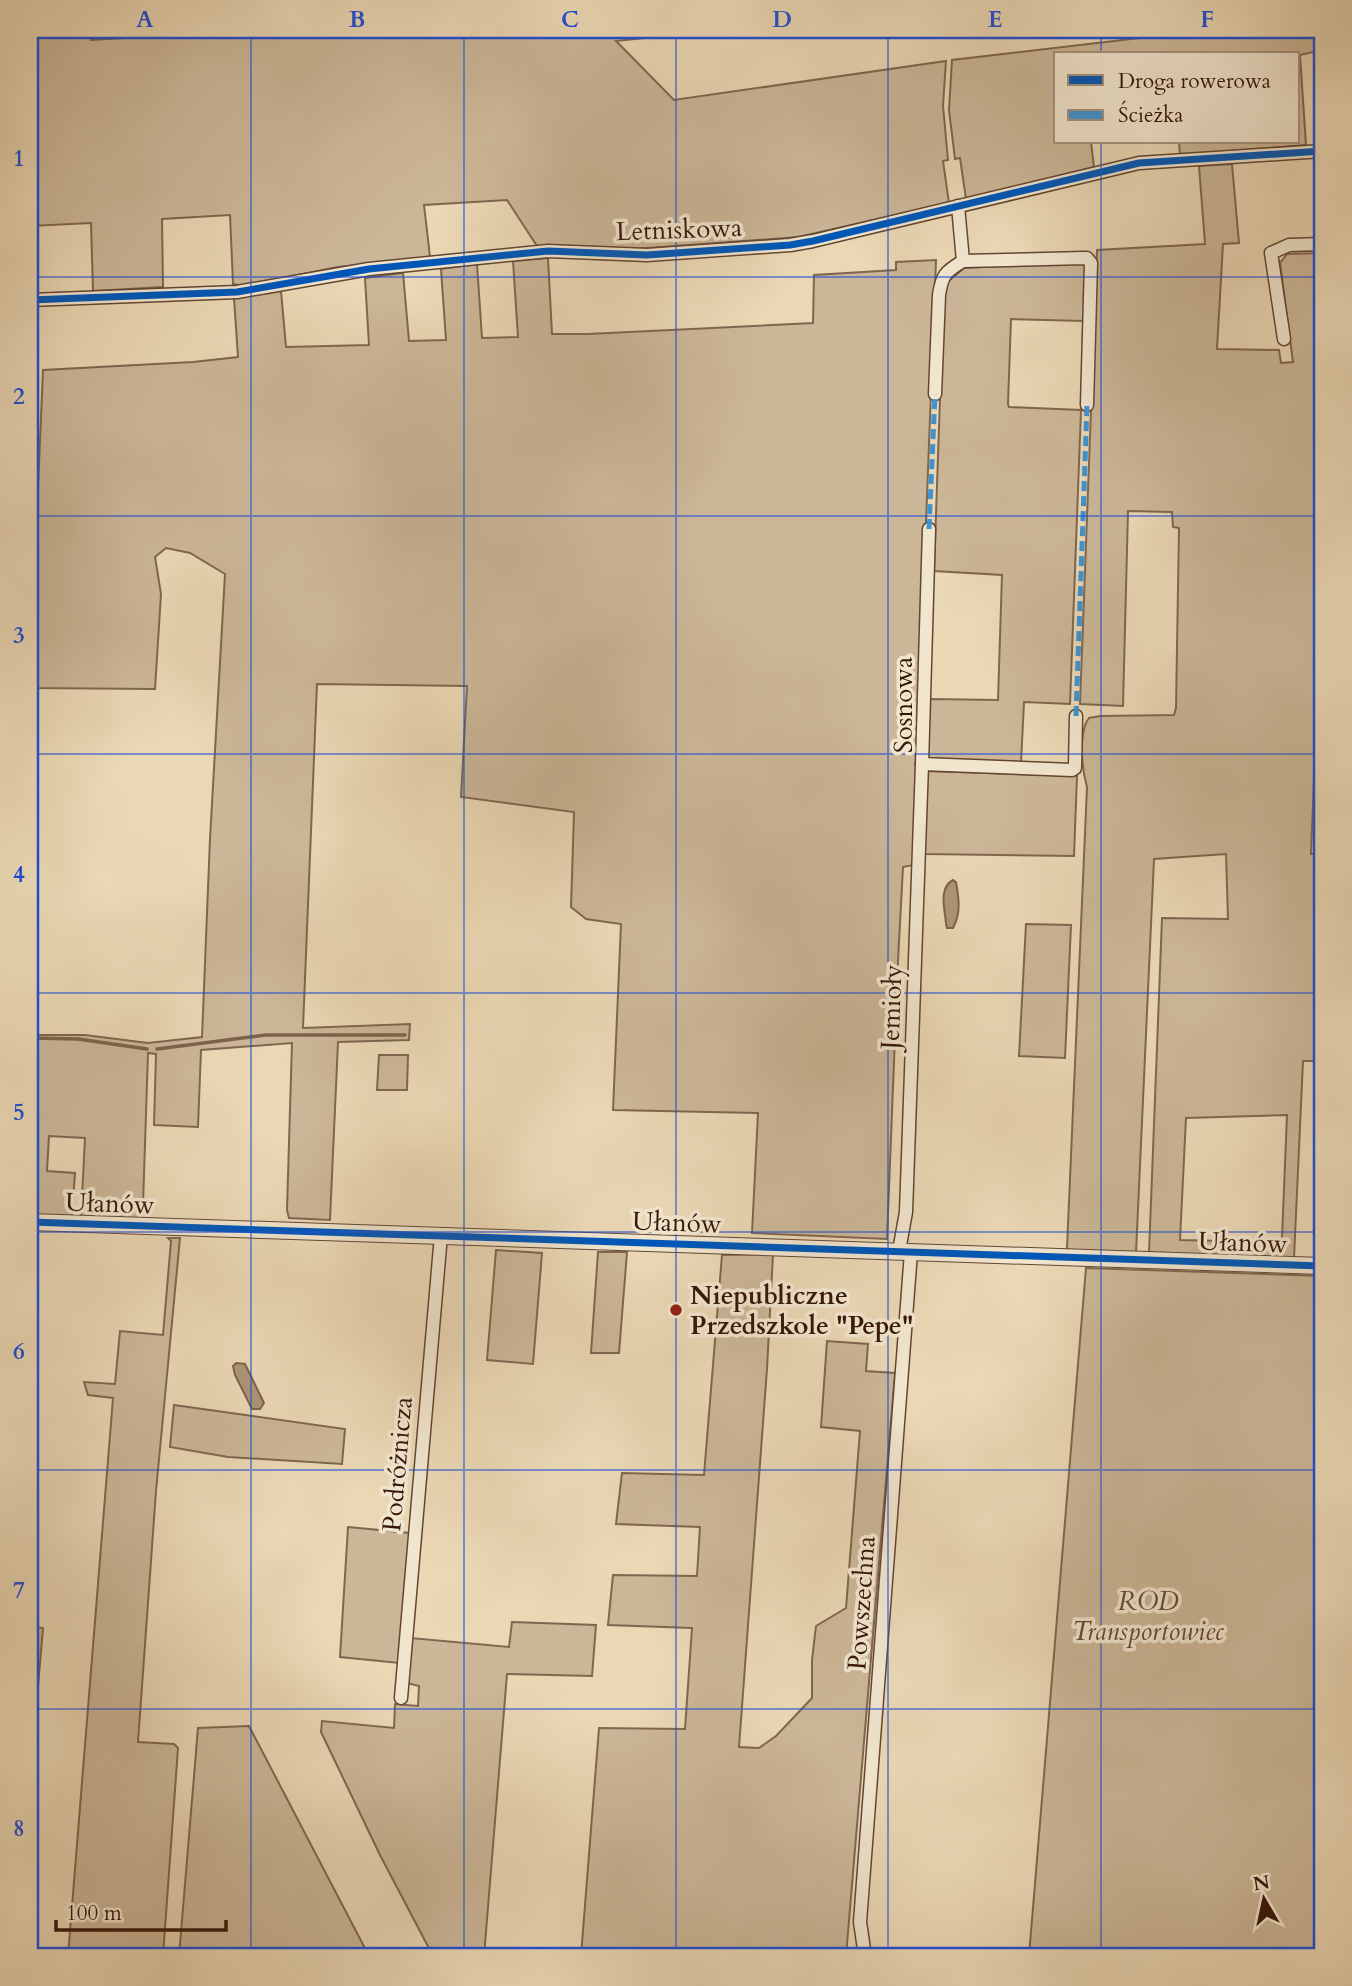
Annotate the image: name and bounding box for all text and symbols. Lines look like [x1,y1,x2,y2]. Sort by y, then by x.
text: A [136,4,154,35]
text: B [349,4,365,35]
text: C [561,4,579,35]
text: D [772,4,792,35]
text: E [988,4,1002,35]
text: F [1200,4,1214,35]
legend [1054,52,1300,144]
text: Droga rowerowa [1118,67,1271,96]
text: Ścieżka [1118,100,1183,130]
text: 1 [13,143,25,174]
street label: Letniskowa [615,210,743,249]
text: 2 [13,381,25,412]
text: 3 [13,620,25,651]
street label: Sosnowa [886,657,921,753]
text: 4 [13,859,25,890]
street label: Jemioły [872,964,910,1054]
text: 5 [13,1097,25,1128]
street label: Ułanów [65,1184,155,1223]
street label: Ułanów [632,1203,722,1242]
street label: Ułanów [1198,1223,1288,1262]
place label: Niepubliczne Przedszkole "Pepe" [690,1278,913,1343]
marker: Niepubliczne Przedszkole "Pepe" [668,1302,684,1318]
text: 6 [13,1336,25,1367]
street label: Podróżnicza [374,1395,421,1533]
street label: Powszechna [839,1535,884,1671]
text: 7 [13,1575,25,1606]
park label: ROD Transportowiec [1072,1584,1224,1649]
text: 8 [13,1813,25,1844]
north arrow [1230,1864,1300,1934]
text: N [1251,1869,1272,1897]
scale bar [56,1888,226,1932]
text: 100 m [66,1899,122,1928]

